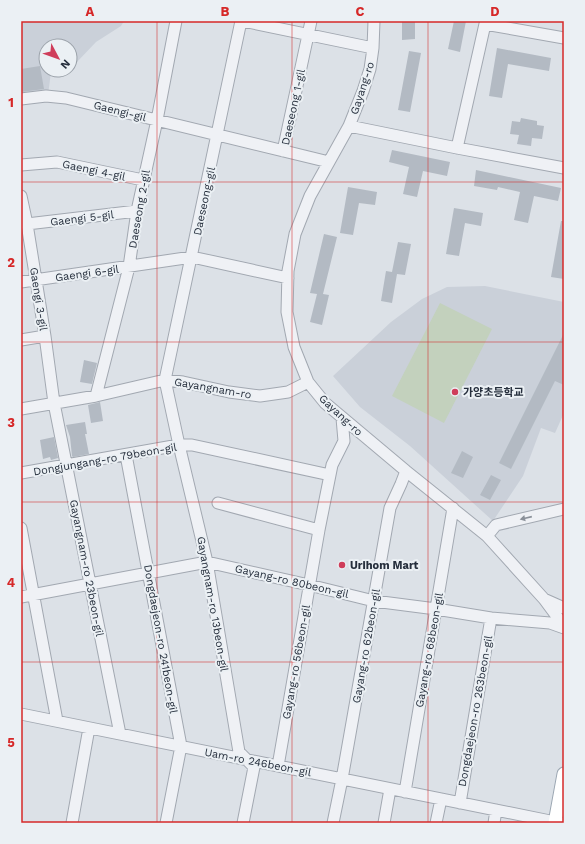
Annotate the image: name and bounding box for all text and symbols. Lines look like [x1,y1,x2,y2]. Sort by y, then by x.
text: A [86,4,95,19]
text: B [221,4,230,19]
text: C [356,4,365,19]
text: D [490,4,500,19]
north arrow [38,38,78,78]
text: N [58,57,73,72]
street label: Gayang-ro [348,60,377,116]
street label: Daeseong 1-gil [279,67,308,146]
text: 1 [8,95,14,110]
street label: Gaengi-gil [92,99,148,124]
street label: Gaengi 4-gil [61,157,127,184]
street label: Daeseong-gil [191,165,218,237]
street label: Daeseong 2-gil [126,168,153,249]
street label: Gaengi 5-gil [49,208,115,229]
text: 2 [7,255,15,270]
street label: Gaengi 6-gil [54,262,120,284]
street label: Gaengi 3-gil [27,266,50,332]
street label: Gayangnam-ro [173,375,253,402]
place label: 가양초등학교 [463,386,524,399]
marker: 가양초등학교 [450,387,460,397]
street label: Gayang-ro [316,392,365,439]
text: 3 [7,415,15,430]
street label: Dongjungang-ro 79beon-gil [32,440,179,479]
street label: Gayangnam-ro 23beon-gil [67,498,106,638]
one-way arrow [520,516,532,522]
street label: Gayangnam-ro 13beon-gil [194,536,231,673]
place label: Urihom Mart [350,559,419,572]
marker: Urihom Mart [337,560,347,570]
street label: Gayang-ro 80beon-gil [234,562,351,601]
street label: Dongdaejeon-ro 241beon-gil [141,564,180,715]
text: 4 [7,575,16,590]
street label: Gayang-ro 62beon-gil [350,587,383,704]
street label: Gayang-ro 68beon-gil [413,591,446,709]
street label: Gayang-ro 56beon-gil [280,603,313,720]
street label: Dongdaejeon-ro 263beon-gil [456,634,495,788]
text: 5 [7,735,15,750]
street label: Uam-ro 246beon-gil [203,746,313,779]

